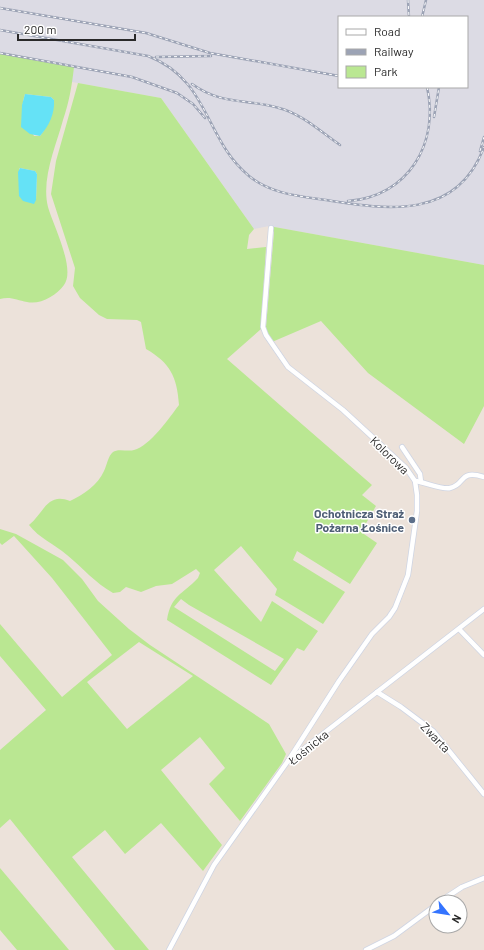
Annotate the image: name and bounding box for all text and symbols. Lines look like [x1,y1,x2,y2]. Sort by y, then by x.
scale bar [18,16,135,42]
legend [338,16,468,88]
text: 200 m [24,22,56,36]
text: Road [374,24,401,38]
text: Railway [374,44,414,58]
text: Park [374,64,398,78]
street label: Kolorowa [368,433,412,477]
place label: Ochotnicza Straż Pożarna Łośnice [314,506,404,534]
marker: Ochotnicza Straż Pożarna Łośnice [407,515,417,525]
street label: Zwarta [418,719,454,755]
street label: Łośnicka [284,727,331,768]
north arrow [428,894,468,934]
text: N [450,913,465,926]

